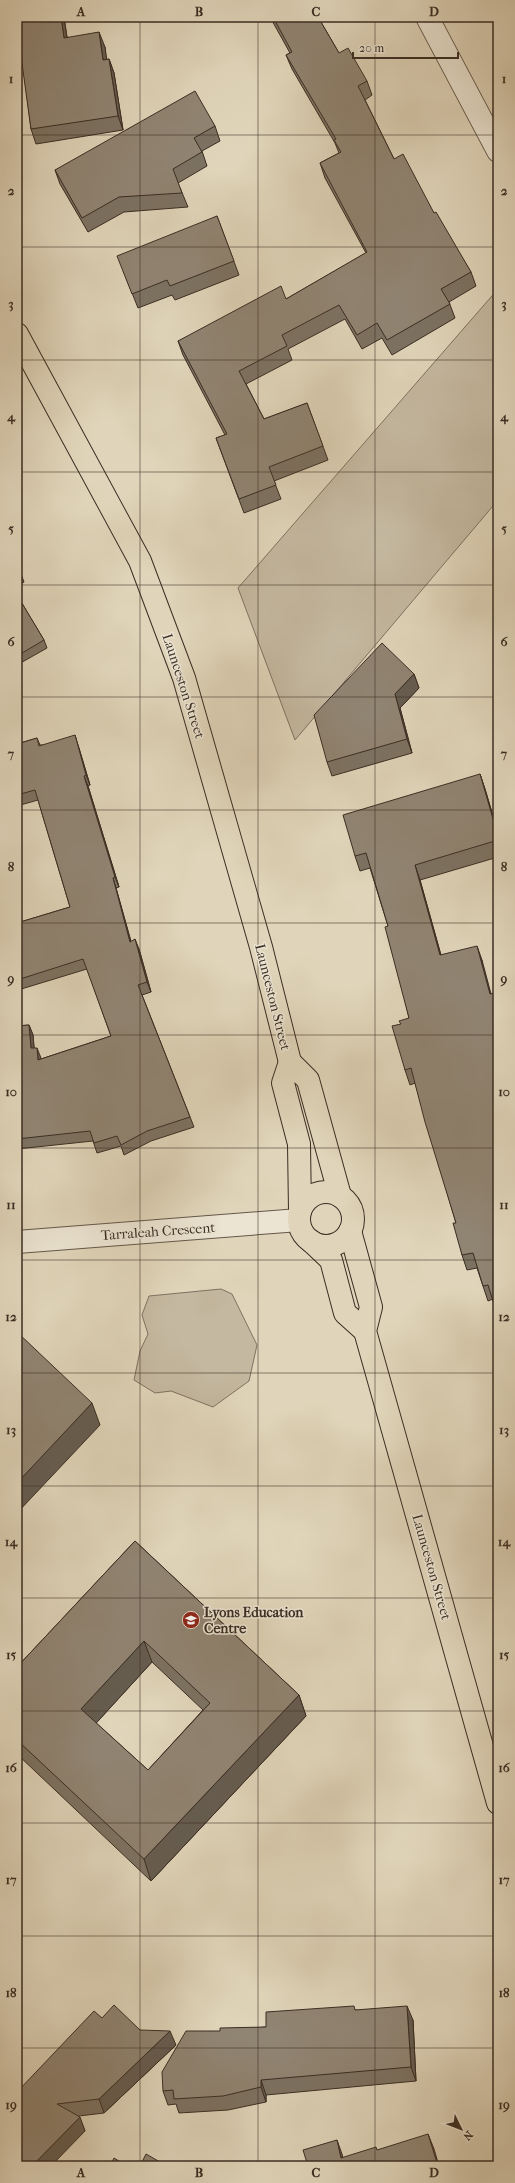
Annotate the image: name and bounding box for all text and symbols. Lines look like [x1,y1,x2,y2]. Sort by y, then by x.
text: A [76,4,86,19]
text: B [195,4,204,19]
text: C [312,4,321,19]
text: D [429,4,439,19]
scale bar [353,34,458,60]
text: 20 m [359,41,384,55]
text: 1 [9,71,14,86]
text: 1 [502,71,507,86]
text: 2 [8,183,15,198]
text: 2 [501,183,508,198]
text: 3 [8,296,14,312]
text: 3 [501,296,507,312]
text: 4 [6,409,16,425]
text: 4 [499,409,509,425]
text: 5 [8,521,14,536]
text: 5 [501,521,507,536]
street label: Launceston Street [159,632,208,741]
text: 6 [7,634,15,649]
text: 6 [500,634,508,649]
text: 7 [7,746,15,761]
text: 7 [500,746,508,761]
text: 8 [8,859,15,874]
text: 8 [501,859,508,874]
street label: Launceston Street [251,942,294,1052]
text: 9 [7,971,15,987]
text: 9 [500,971,508,987]
text: 10 [5,1084,17,1099]
text: 10 [498,1084,510,1099]
text: 11 [6,1197,16,1212]
text: 11 [499,1197,509,1212]
street label: Tarraleah Crescent [100,1219,216,1244]
text: 12 [5,1309,17,1324]
text: 12 [498,1309,510,1324]
text: 13 [6,1422,16,1438]
text: 13 [499,1422,509,1438]
street label: Launceston Street [408,1512,455,1622]
text: 14 [5,1534,18,1550]
text: 14 [498,1534,511,1550]
place label: Lyons Education Centre [204,1604,304,1637]
school or university icon: Lyons Education Centre [181,1610,201,1630]
text: 15 [6,1647,16,1662]
text: 15 [499,1647,509,1662]
text: 16 [5,1760,18,1775]
text: 16 [498,1760,511,1775]
text: 17 [6,1872,17,1887]
text: 17 [499,1872,510,1887]
text: 18 [5,1985,17,2000]
text: 18 [498,1985,510,2000]
text: 19 [5,2097,17,2113]
text: 19 [498,2097,510,2113]
north arrow [441,2109,481,2149]
text: N [460,2128,476,2143]
text: A [76,2165,86,2180]
text: B [195,2165,204,2180]
text: C [312,2165,321,2180]
text: D [429,2165,439,2180]

